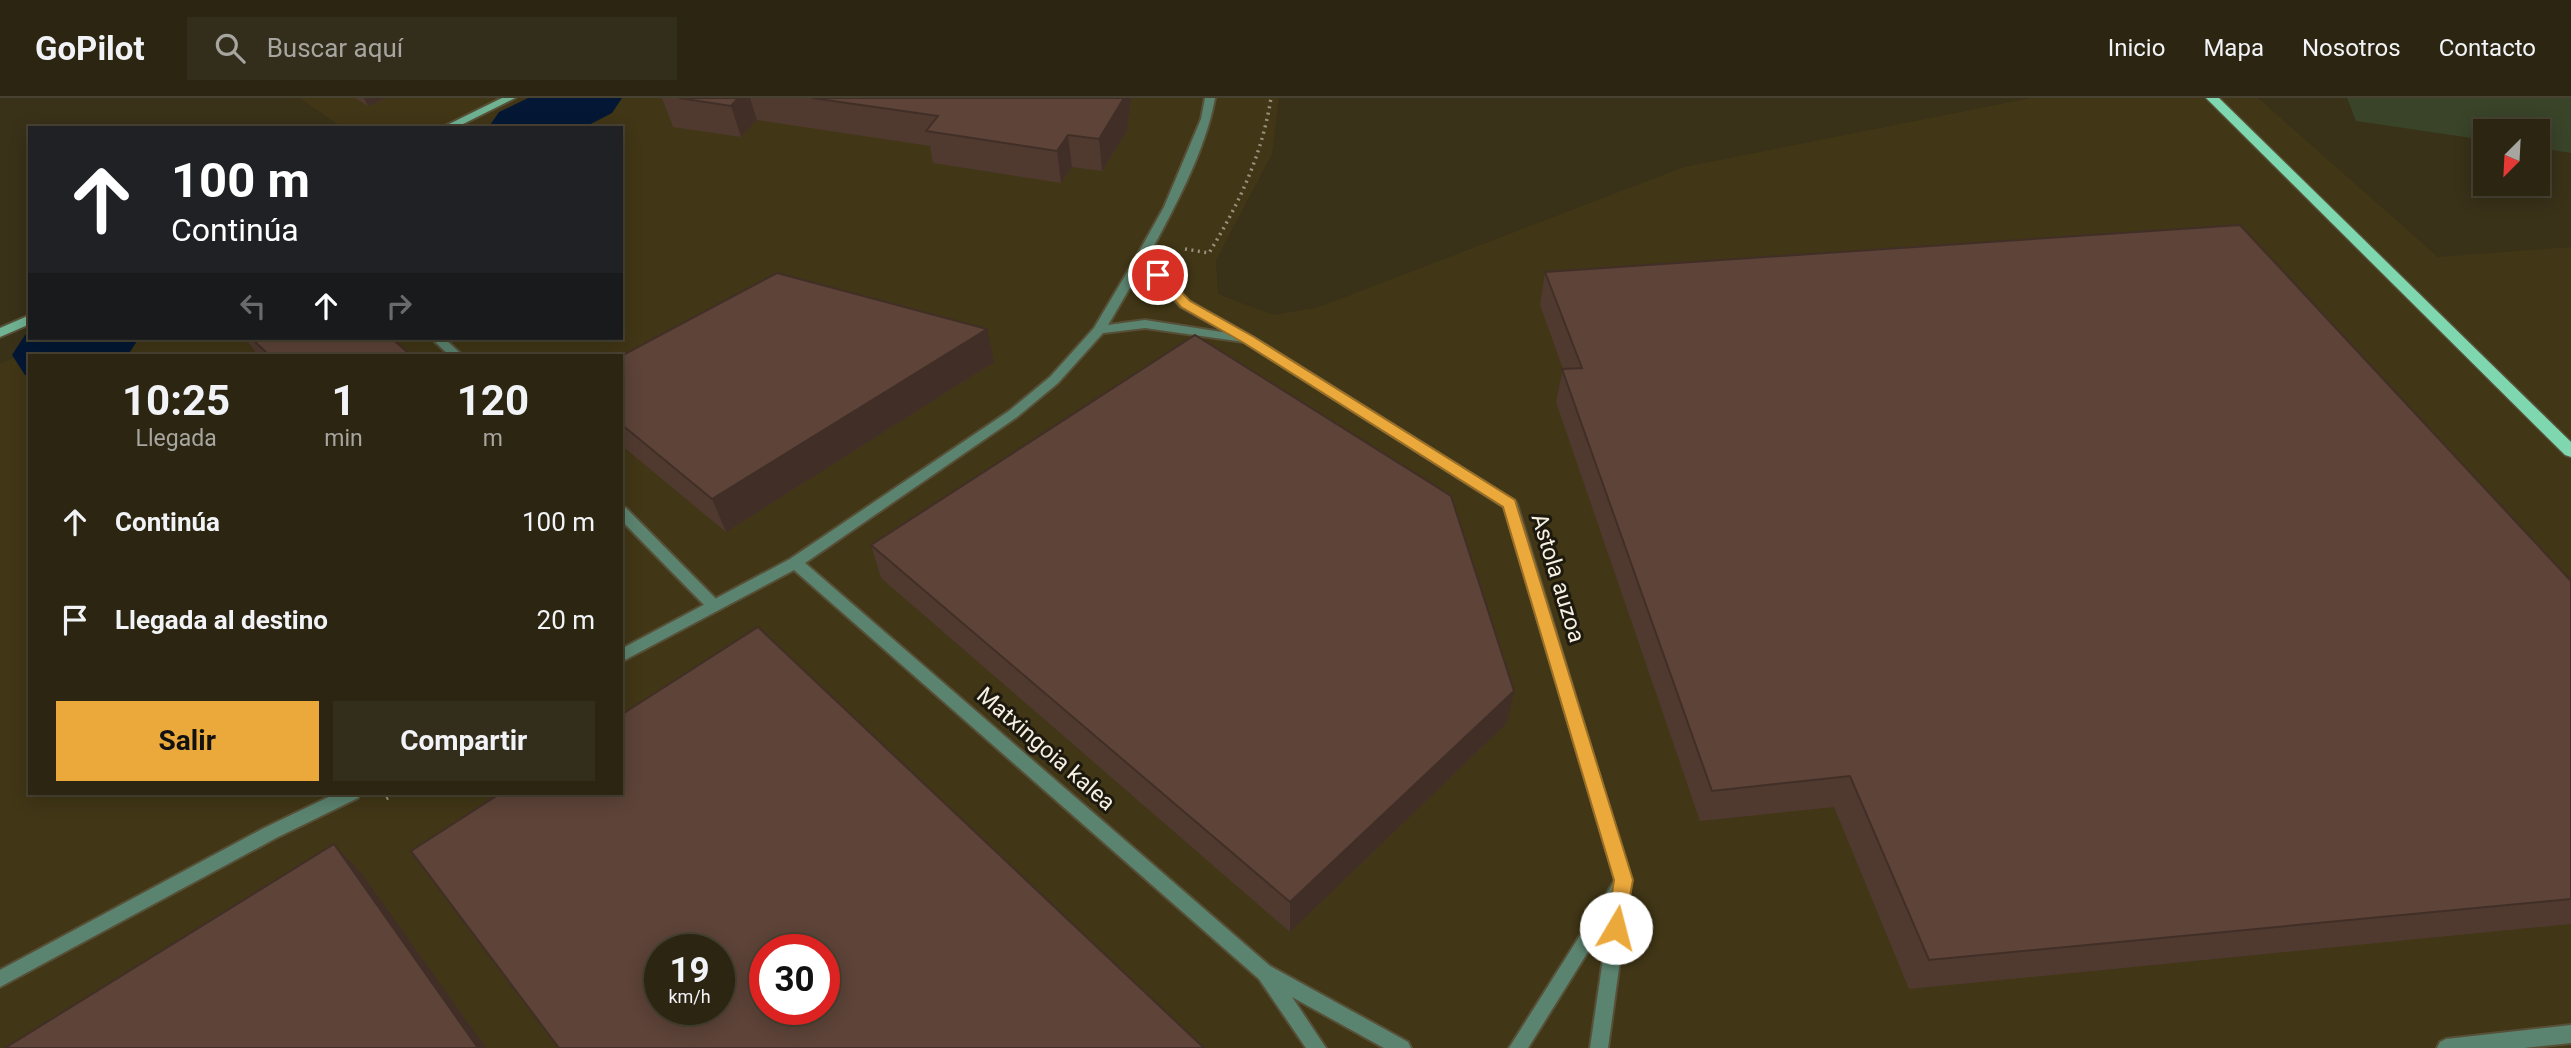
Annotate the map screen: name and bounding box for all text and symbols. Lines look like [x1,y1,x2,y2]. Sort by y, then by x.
search box [187,17,677,80]
text: GoPilot [35,29,145,68]
icon: search [211,29,249,67]
text: Buscar aquí [267,33,403,63]
text: Inicio [2108,34,2165,62]
text: Mapa [2203,34,2264,62]
text: Nosotros [2302,34,2401,62]
text: Contacto [2439,34,2536,62]
north arrow [2473,119,2550,196]
map controls [2473,119,2550,196]
text: 100 m [171,152,310,209]
icon: ahead [56,154,147,245]
text: Continúa [171,211,299,249]
pin [1128,245,1188,305]
icon: arrive [1139,256,1177,294]
icon: left [234,287,272,325]
icon: ahead [307,287,345,325]
icon: right [380,287,418,325]
text: 10:25 [122,376,230,425]
text: 1 [331,376,356,425]
text: 120 [457,376,529,425]
text: Llegada [136,425,217,452]
text: min [324,425,363,452]
text: m [483,425,503,452]
icon: ahead [56,503,94,541]
text: Continúa [115,507,220,537]
text: 100 m [522,507,595,537]
street label: Astola auzoa [1526,510,1590,646]
icon: arrive [56,601,94,639]
text: Llegada al destino [115,605,328,635]
text: 20 m [537,605,595,635]
street label: Matxingoia kalea [971,682,1121,816]
button: Salir [56,701,319,781]
button: Compartir [333,701,595,781]
position arrow [1579,891,1653,965]
speed limit sign: 30 [749,934,840,1025]
text: 19 [669,950,710,991]
text: km/h [668,986,711,1007]

